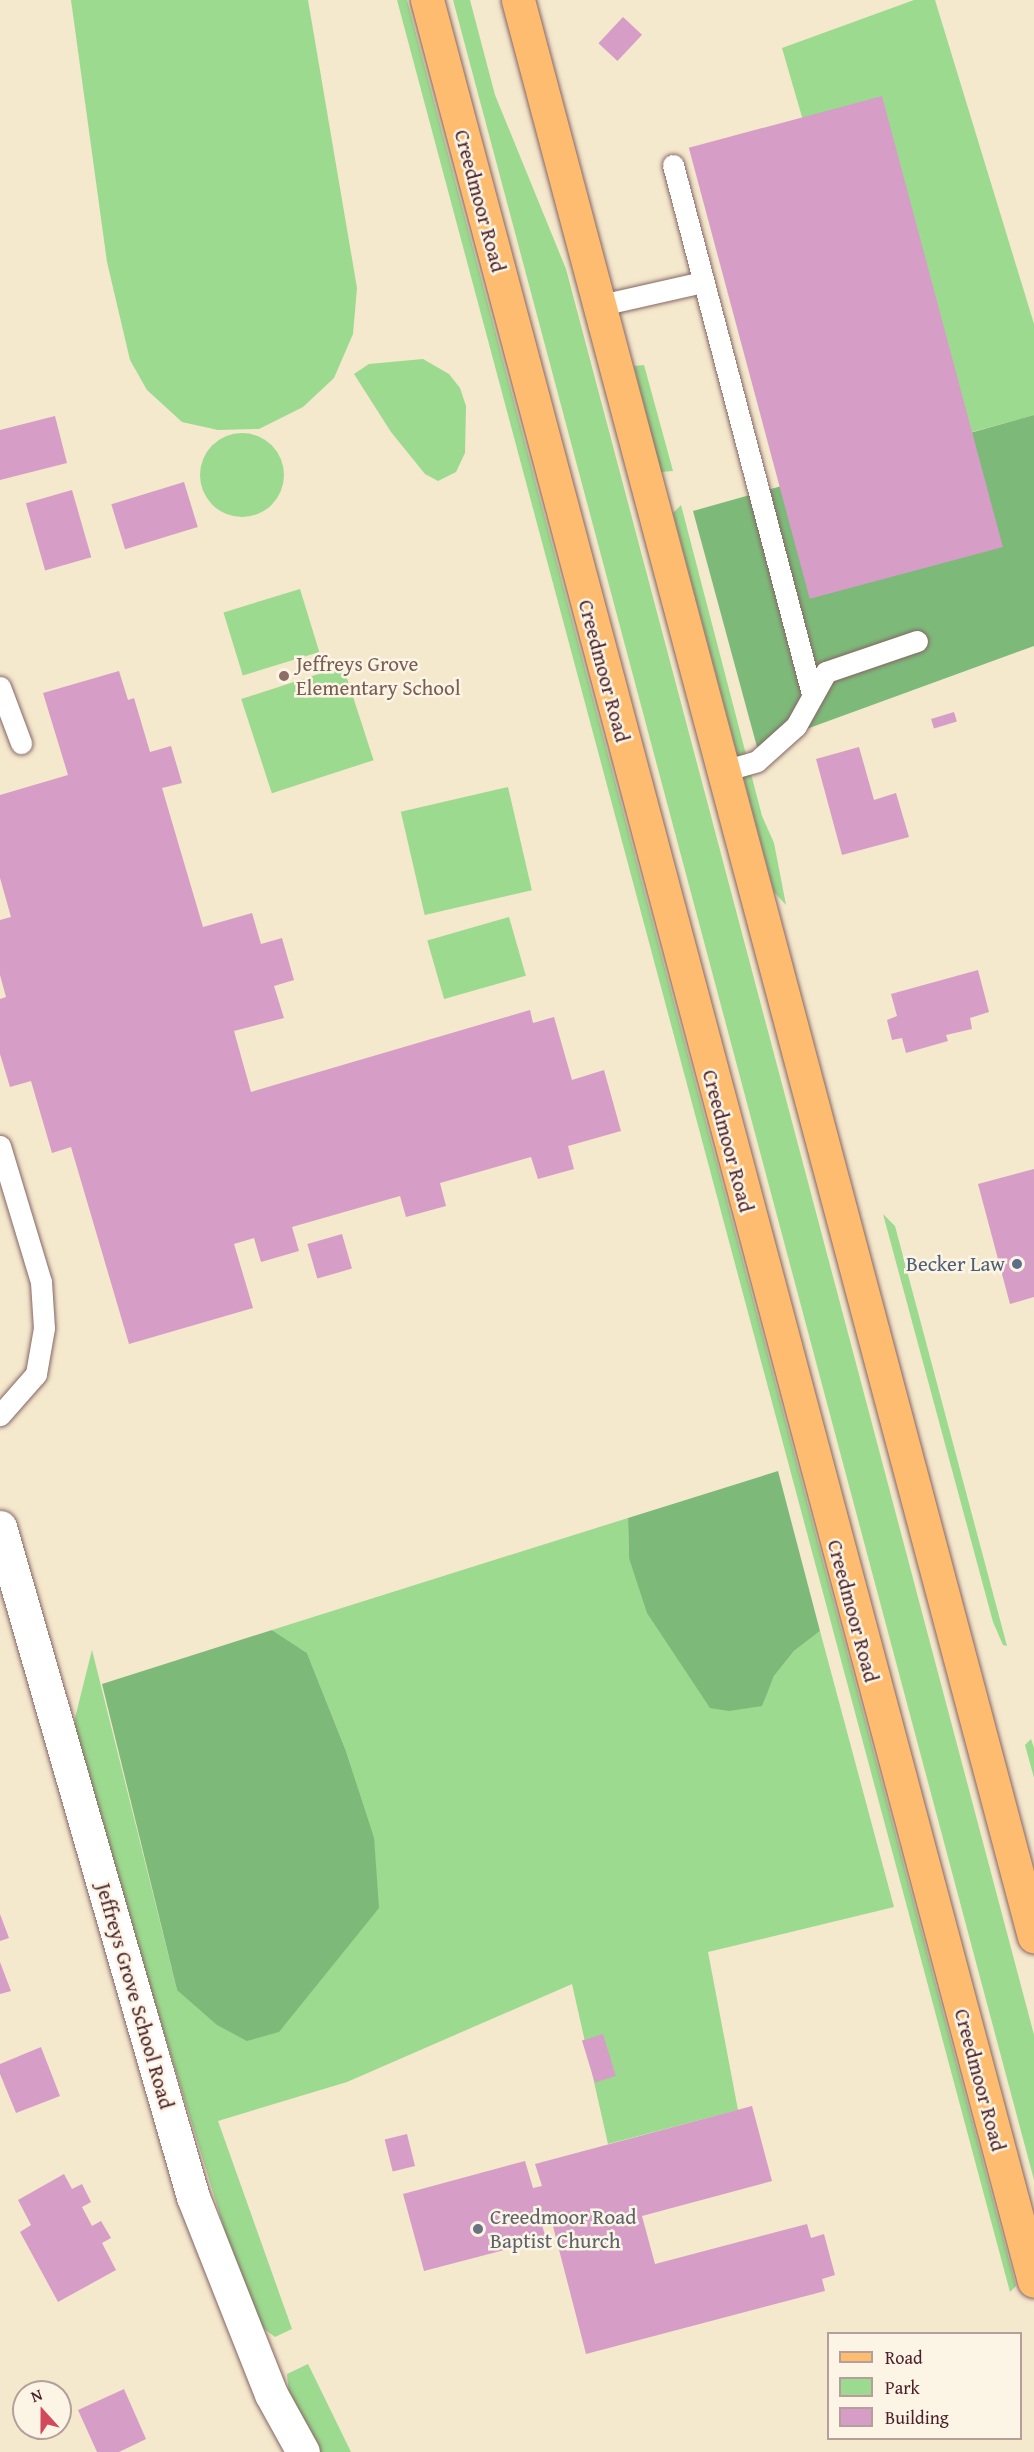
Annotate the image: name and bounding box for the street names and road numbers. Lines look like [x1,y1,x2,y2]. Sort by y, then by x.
street label: Creedmoor Road [449,127,511,275]
street label: Creedmoor Road [573,597,635,745]
street label: Creedmoor Road [697,1067,759,1215]
street label: Creedmoor Road [822,1537,884,1685]
street label: Jeffreys Grove School Road [91,1880,179,2112]
street label: Creedmoor Road [949,2006,1011,2154]

